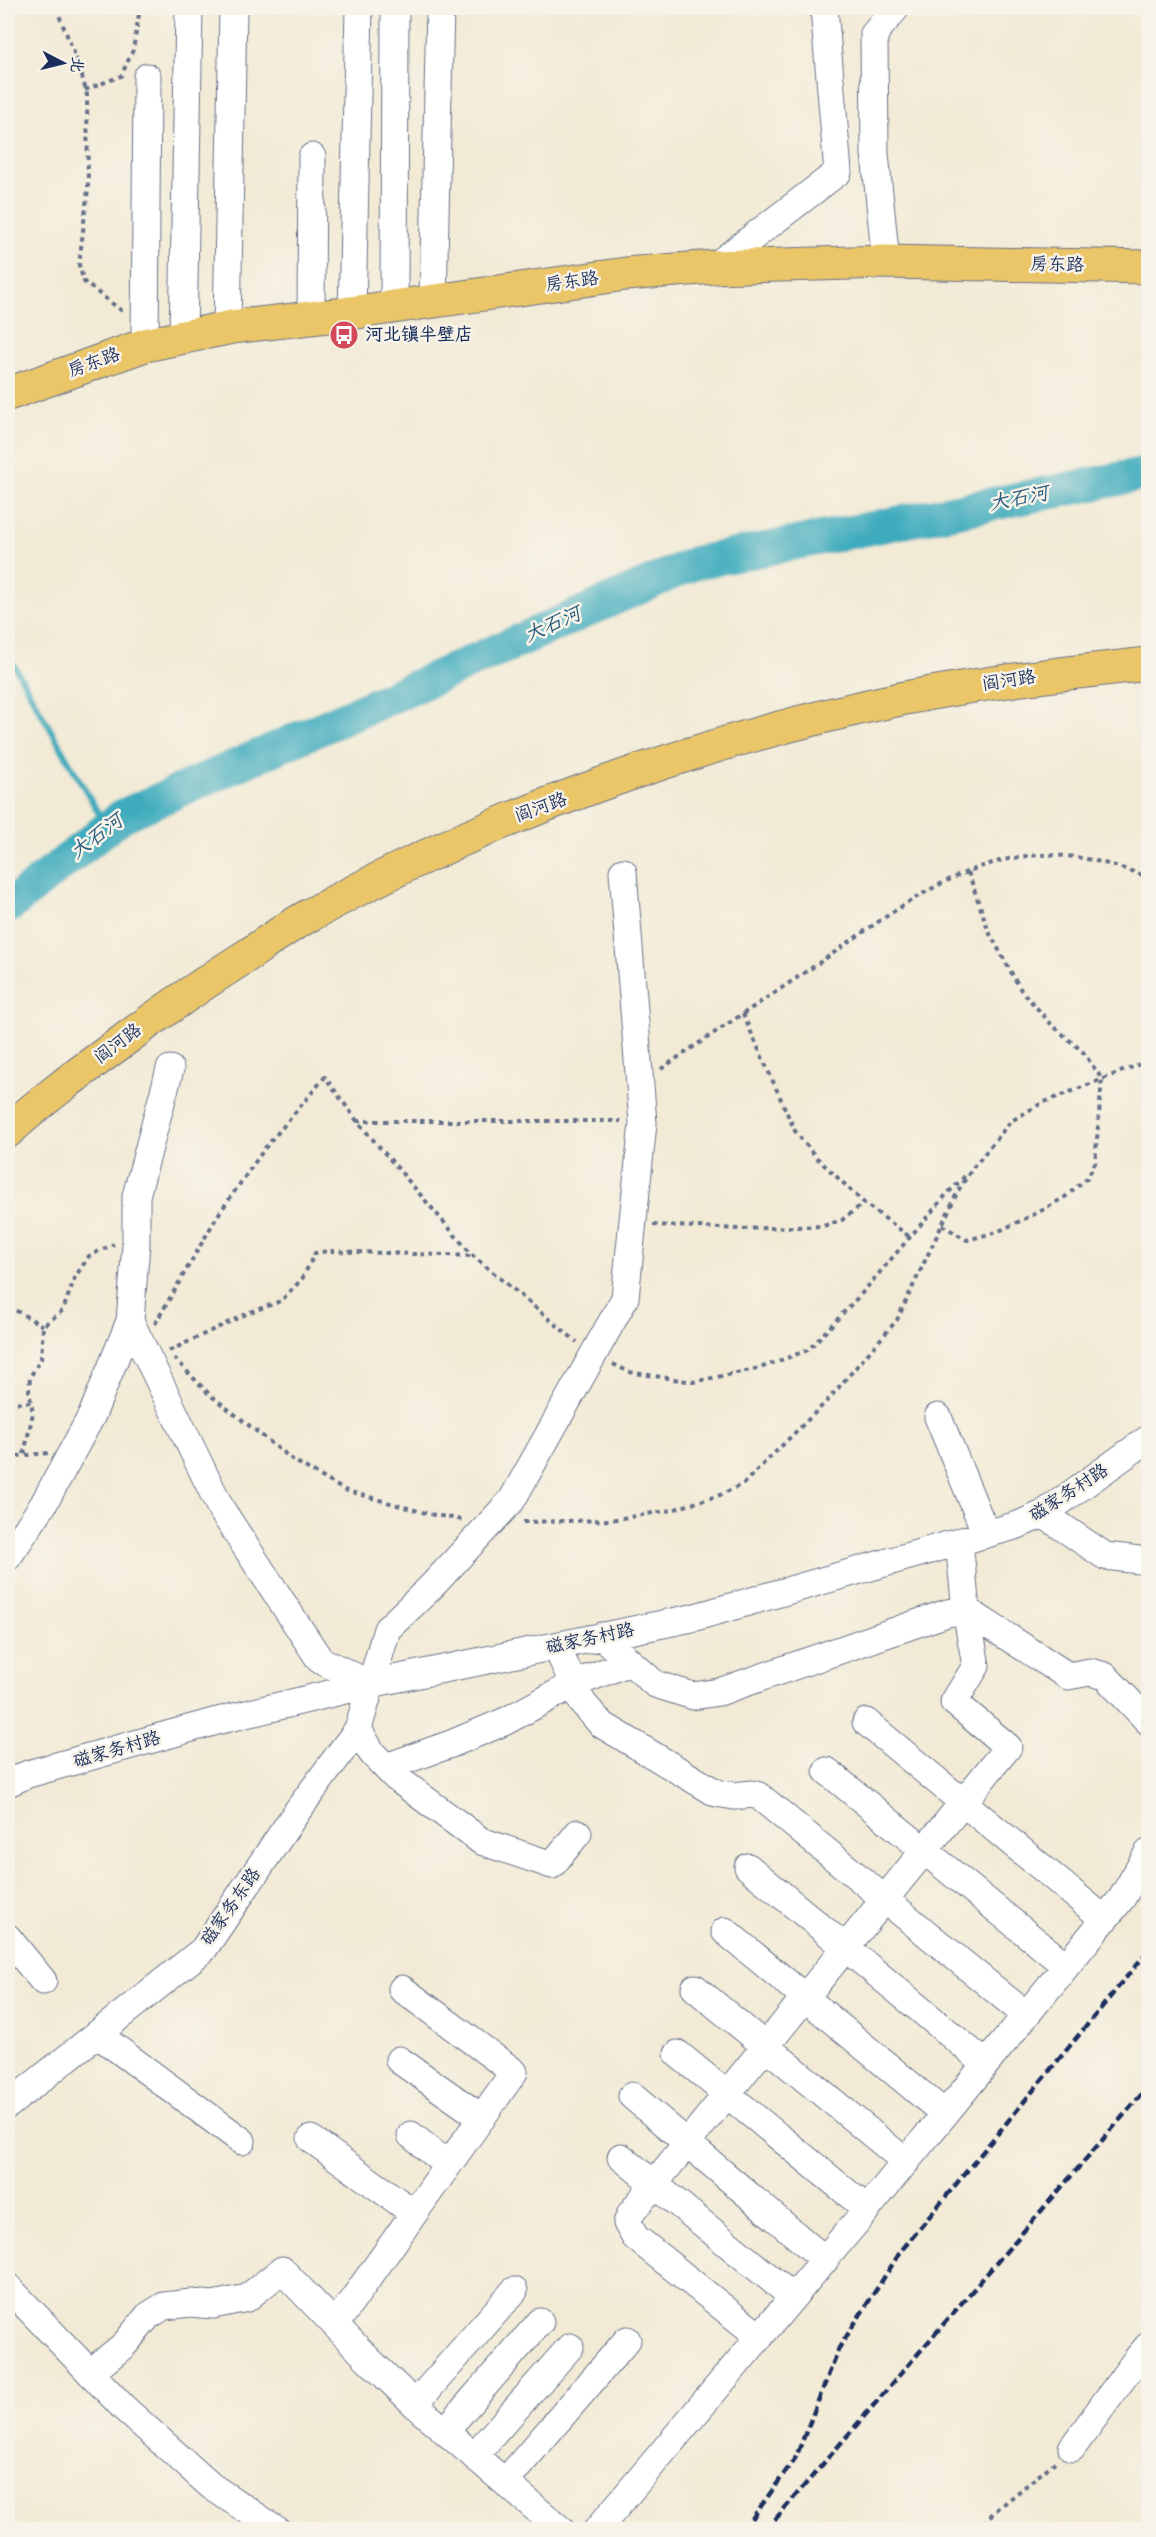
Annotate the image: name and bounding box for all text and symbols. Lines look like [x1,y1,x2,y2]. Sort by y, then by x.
north arrow [33,33,93,93]
text: 北 [65,55,88,74]
street label: 房东路 [1030,253,1084,277]
street label: 房东路 [544,266,600,298]
bus stop icon: 河北镇半壁店 [328,319,360,351]
place label: 河北镇半壁店 [365,323,473,347]
street label: 房东路 [65,342,123,384]
water label: 大石河 [987,479,1054,518]
water label: 大石河 [520,599,589,650]
street label: 阎河路 [980,665,1038,697]
street label: 阎河路 [512,787,570,829]
water label: 大石河 [65,806,131,866]
street label: 阎河路 [89,1018,147,1070]
street label: 磁家务村路 [1025,1458,1113,1528]
street label: 磁家务村路 [543,1618,637,1660]
street label: 磁家务村路 [70,1726,164,1774]
street label: 磁家务东路 [195,1863,267,1951]

